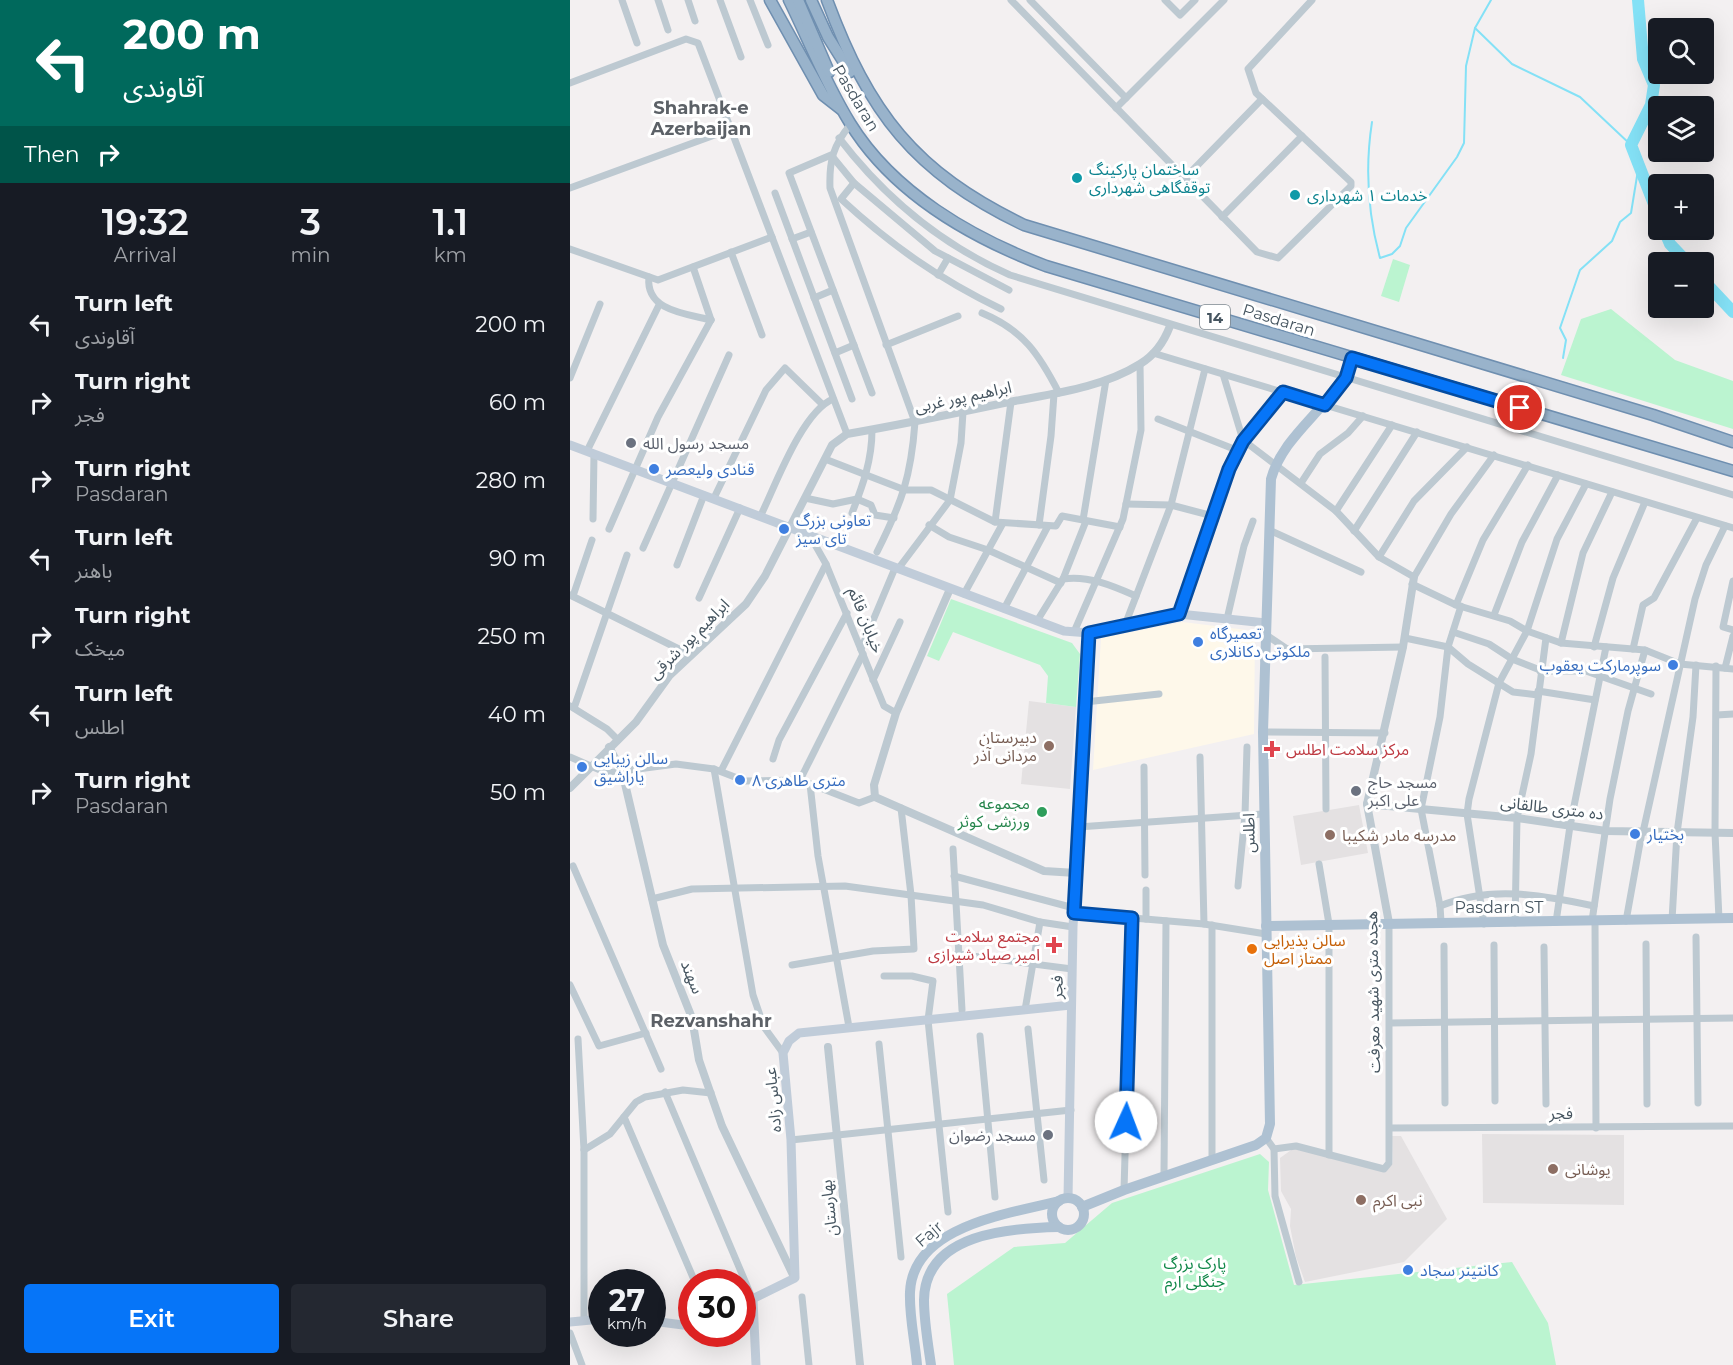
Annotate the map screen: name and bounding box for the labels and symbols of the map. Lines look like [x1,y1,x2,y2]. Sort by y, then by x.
street label: Pasdaran [829,61,883,135]
district label: Shahrak-e Azerbaijan [650,97,751,140]
place label: ساختمان پارکینگ توقفگاهی شهرداری [1089,160,1211,197]
marker: ساختمان پارکینگ توقفگاهی شهرداری [1070,171,1084,185]
place label: خدمات ۱ شهرداری [1307,186,1427,205]
marker: خدمات ۱ شهرداری [1288,188,1302,202]
street label: Pasdaran [1240,300,1318,340]
road number: 14 [1200,305,1230,329]
street label: ابراهیم پور غربی [913,377,1014,419]
pin [1494,382,1545,433]
place label: مسجد رسول الله [643,434,749,454]
marker: مسجد رسول الله [624,436,638,450]
place label: قنادی ولیعصر [665,460,754,479]
marker: قنادی ولیعصر [647,462,661,476]
place label: تعاونی بزرگ تای سیز [795,511,871,548]
marker: تعاونی بزرگ تای سیز [777,522,791,536]
street label: خیابان قائم [841,584,888,657]
street label: ابراهیم پور شرقی [645,595,735,685]
place label: تعمیرگاه ملکوتی دکانلاری [1210,624,1310,661]
marker: تعمیرگاه ملکوتی دکانلاری [1191,635,1205,649]
place label: سوپرمارکت یعقوب [1539,656,1661,676]
marker: سوپرمارکت یعقوب [1666,658,1680,672]
place label: دبیرستان مردانی آذر [973,728,1037,765]
marker: دبیرستان مردانی آذر [1042,739,1056,753]
marker: مرکز سلامت اطلس [1263,740,1281,758]
place label: مرکز سلامت اطلس [1286,740,1409,759]
place label: سالن زیبایی یاراشیق [594,749,668,787]
marker: سالن زیبایی یاراشیق [575,760,589,774]
place label: ۸ متری طاهری [752,771,846,790]
marker: ۸ متری طاهری [733,773,747,787]
place label: مسجد حاج علی اکبر [1367,773,1437,810]
marker: مسجد حاج علی اکبر [1349,784,1363,798]
street label: ده متری طالقانی [1499,792,1605,824]
place label: مجموعه ورزشی کوثر [957,794,1030,831]
marker: مجموعه ورزشی کوثر [1035,805,1049,819]
street label: اطلس [1239,813,1259,853]
place label: بختیار [1646,825,1684,844]
place label: مدرسه مادر شکیبا [1342,826,1456,845]
marker: بختیار [1628,827,1642,841]
marker: مدرسه مادر شکیبا [1323,828,1337,842]
street label: Pasdarn ST [1455,898,1544,917]
street label: هجده متری شهید معرفت [1362,911,1384,1073]
place label: مجتمع سلامت امیر صیاد شیرازی [928,927,1040,964]
place label: سالن پذیرایی ممتاز اصل [1264,931,1346,968]
marker: مجتمع سلامت امیر صیاد شیرازی [1045,936,1063,954]
marker: سالن پذیرایی ممتاز اصل [1245,942,1259,956]
street label: سهند [677,957,707,997]
street label: فجر [1047,975,1067,1000]
district label: Rezvanshahr [650,1010,772,1032]
street label: عباس زاده [761,1067,785,1133]
position arrow [1094,1090,1158,1154]
street label: فجر [1548,1104,1573,1123]
place label: مسجد رضوان [949,1126,1036,1145]
marker: مسجد رضوان [1041,1128,1055,1142]
place label: یوشانی [1565,1160,1611,1179]
marker: یوشانی [1546,1162,1560,1176]
street label: بهارستان [817,1179,841,1237]
place label: نبی اکرم [1373,1191,1423,1213]
marker: نبی اکرم [1354,1193,1368,1207]
street label: Fajr [911,1217,947,1251]
park label: پارک بزرگ جنگلی ارم [1164,1254,1226,1294]
place label: کانتینر سجاد [1420,1261,1499,1280]
marker: کانتینر سجاد [1401,1263,1415,1277]
speed limit sign: 30 [678,1269,756,1347]

